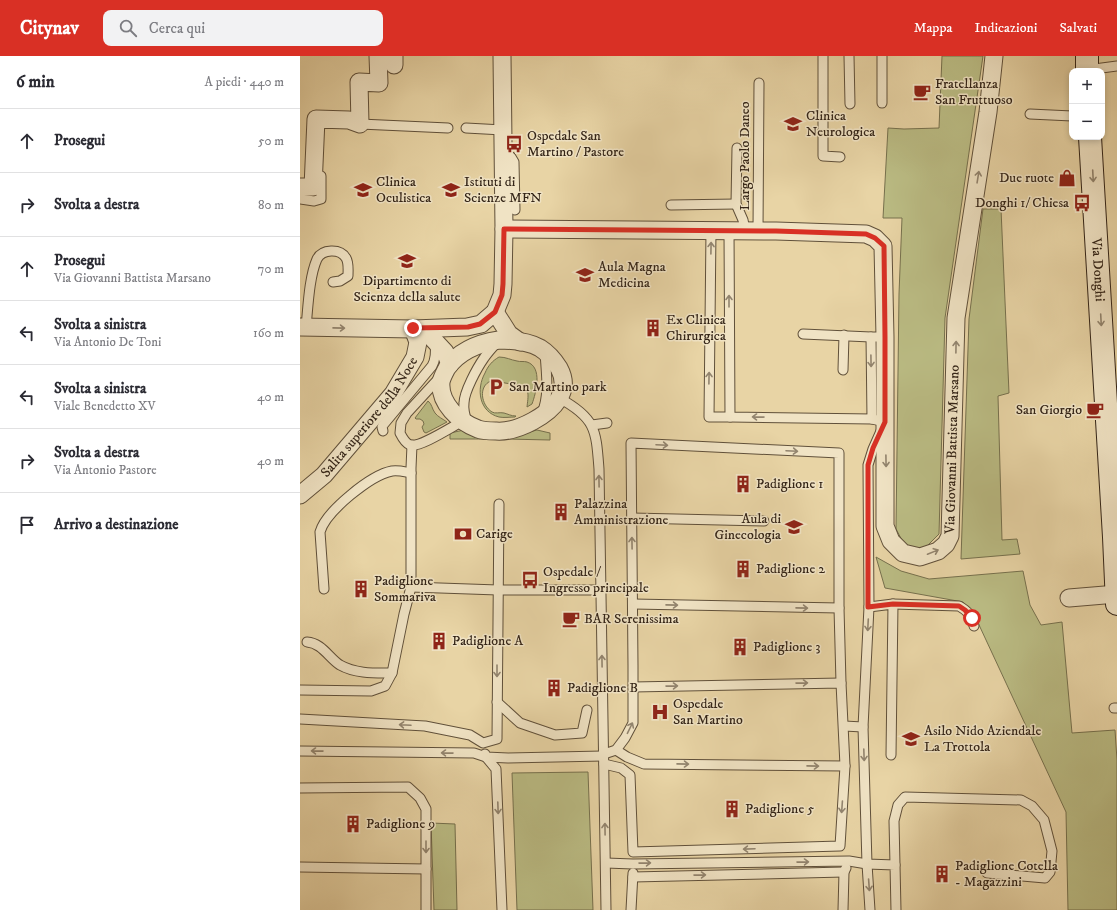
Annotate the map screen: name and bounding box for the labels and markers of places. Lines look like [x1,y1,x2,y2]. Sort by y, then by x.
place label: Fratellanza San Fruttuoso [935,75,1013,109]
cafe icon: Fratellanza San Fruttuoso [912,82,932,102]
place label: Clinica Neurologica [806,107,875,141]
school or university icon: Clinica Neurologica [783,114,803,134]
place label: Ospedale San Martino / Pastore [527,127,624,161]
bus stop icon: Ospedale San Martino / Pastore [504,134,524,154]
shop icon: Due ruote [1057,168,1077,188]
place label: Due ruote [999,169,1054,187]
place label: Clinica Oculistica [376,173,431,207]
place label: Istituti di Scienze MFN [464,173,542,207]
school or university icon: Clinica Oculistica [353,180,373,200]
school or university icon: Istituti di Scienze MFN [441,180,461,200]
bus stop icon: Donghi 1/ Chiesa [1072,193,1092,213]
place label: Donghi 1/ Chiesa [975,194,1069,212]
school or university icon: Dipartimento di Scienza della salute [397,251,417,271]
place label: Aula Magna Medicina [598,258,666,292]
school or university icon: Aula Magna Medicina [575,265,595,285]
place label: Dipartimento di Scienza della salute [353,272,461,306]
place label: Ex Clinica Chirurgica [666,311,726,345]
building icon: Ex Clinica Chirurgica [643,318,663,338]
parking icon: San Martino park [486,377,506,397]
place label: San Martino park [509,378,607,396]
cafe icon: San Giorgio [1085,400,1105,420]
place label: San Giorgio [1016,401,1082,419]
building icon: Padiglione 1 [733,474,753,494]
place label: Padiglione 1 [756,475,823,493]
place label: Palazzina Amministrazione [574,495,669,529]
building icon: Palazzina Amministrazione [551,502,571,522]
place label: Aula di Ginecologia [714,510,781,544]
school or university icon: Aula di Ginecologia [784,517,804,537]
bank icon: Carige [453,524,473,544]
place label: Carige [476,525,513,543]
building icon: Padiglione 2 [733,559,753,579]
place label: Padiglione 2 [756,560,825,578]
place label: Ospedale / Ingresso principale [543,563,649,597]
bus stop icon: Ospedale / Ingresso principale [520,570,540,590]
place label: Padiglione Sommariva [374,572,436,606]
building icon: Padiglione Sommariva [351,579,371,599]
cafe icon: BAR Serenissima [561,609,581,629]
place label: BAR Serenissima [584,610,679,628]
building icon: Padiglione A [429,631,449,651]
place label: Padiglione A [452,632,524,650]
building icon: Padiglione 3 [730,637,750,657]
place label: Padiglione 3 [753,638,820,656]
building icon: Padiglione B [544,678,564,698]
place label: Padiglione B [567,679,638,697]
place label: Ospedale San Martino [673,695,743,729]
hospital icon: Ospedale San Martino [650,702,670,722]
place label: Asilo Nido Aziendale La Trottola [924,722,1041,756]
school or university icon: Asilo Nido Aziendale La Trottola [901,729,921,749]
building icon: Padiglione 5 [722,799,742,819]
place label: Padiglione 5 [745,800,814,818]
building icon: Padiglione 9 [343,814,363,834]
place label: Padiglione 9 [366,815,435,833]
place label: Padiglione Cotella - Magazzini [955,857,1058,891]
building icon: Padiglione Cotella - Magazzini [932,864,952,884]

